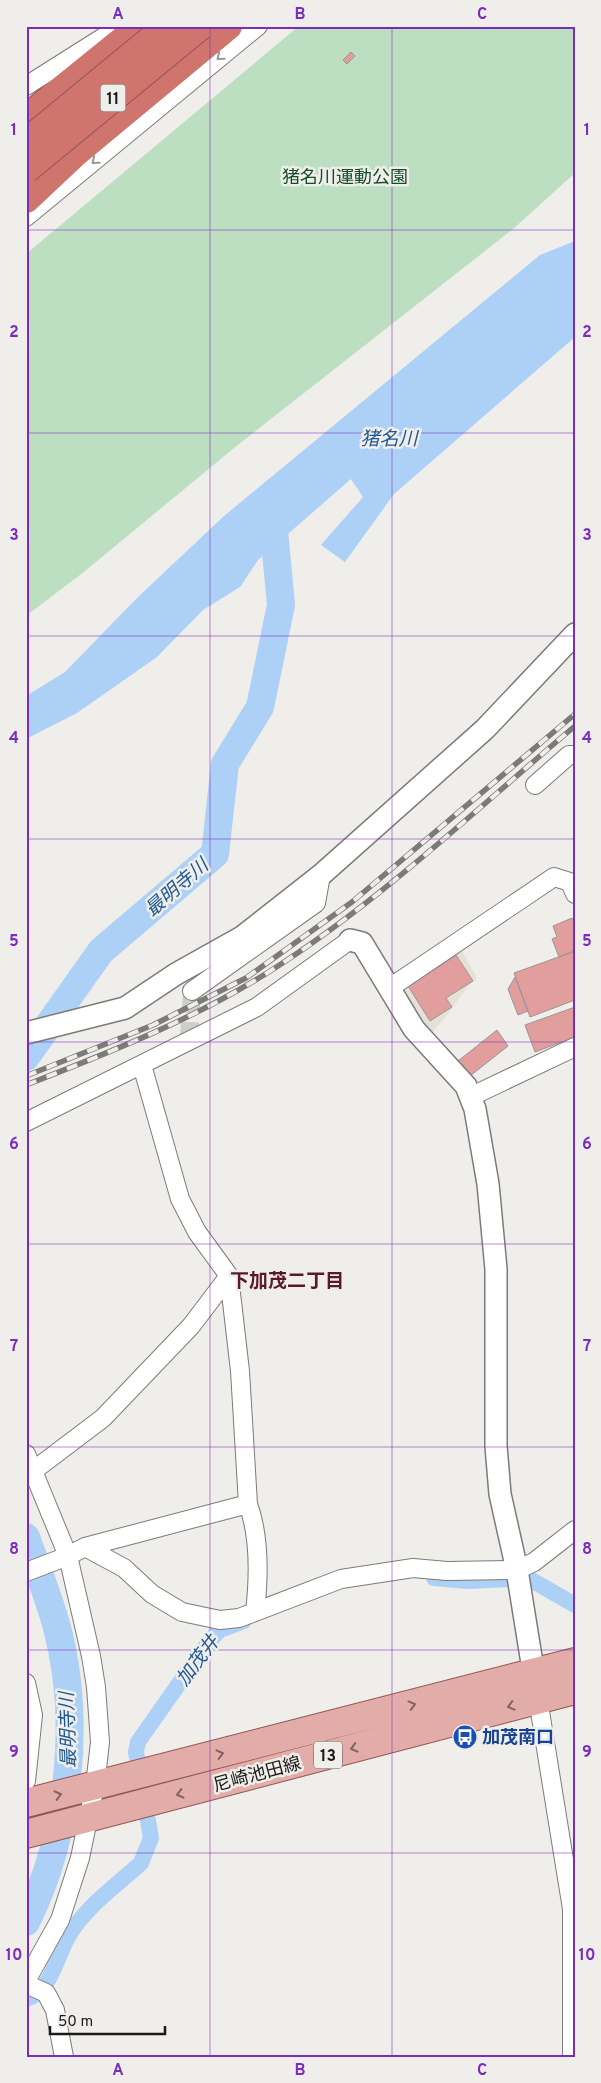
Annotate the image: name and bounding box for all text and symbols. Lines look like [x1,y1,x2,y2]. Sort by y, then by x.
text: A [112,5,124,25]
text: B [294,5,306,25]
text: C [477,5,487,25]
one-way arrow [217,52,226,60]
road number: 11 [100,85,126,112]
text: 1 [11,121,17,141]
text: 1 [584,121,590,141]
one-way arrow [92,155,101,163]
park label: 猪名川運動公園 [282,167,408,190]
text: 2 [9,323,19,343]
text: 2 [582,323,592,343]
water label: 猪名川 [360,428,419,452]
text: 3 [9,526,19,546]
text: 3 [582,526,592,546]
text: 4 [9,729,19,749]
text: 4 [582,729,592,749]
water label: 最明寺川 [141,853,215,923]
text: 5 [9,932,19,952]
text: 5 [582,932,592,952]
text: 6 [9,1135,19,1155]
text: 6 [582,1135,592,1155]
district label: 下加茂二丁目 [230,1270,344,1294]
text: 7 [10,1337,18,1357]
text: 7 [583,1337,591,1357]
text: 8 [9,1540,19,1560]
text: 8 [582,1540,592,1560]
water label: 加茂井 [172,1630,227,1691]
water label: 最明寺川 [56,1690,82,1768]
one-way arrow [407,1700,416,1711]
one-way arrow [507,1701,515,1711]
bus stop icon: 加茂南口 [452,1724,478,1750]
place label: 加茂南口 [482,1727,554,1750]
road number: 13 [314,1742,342,1768]
text: 9 [9,1743,19,1763]
one-way arrow [350,1743,358,1753]
text: 9 [582,1743,592,1763]
one-way arrow [216,1749,225,1760]
street label: 尼崎池田線 [211,1753,304,1798]
one-way arrow [175,1788,184,1799]
one-way arrow [53,1790,62,1801]
text: 10 [6,1946,22,1966]
text: 10 [579,1946,595,1966]
scale bar [50,2003,165,2035]
text: 50 m [58,2013,93,2032]
text: A [112,2061,124,2081]
text: B [294,2061,306,2081]
text: C [477,2061,487,2081]

